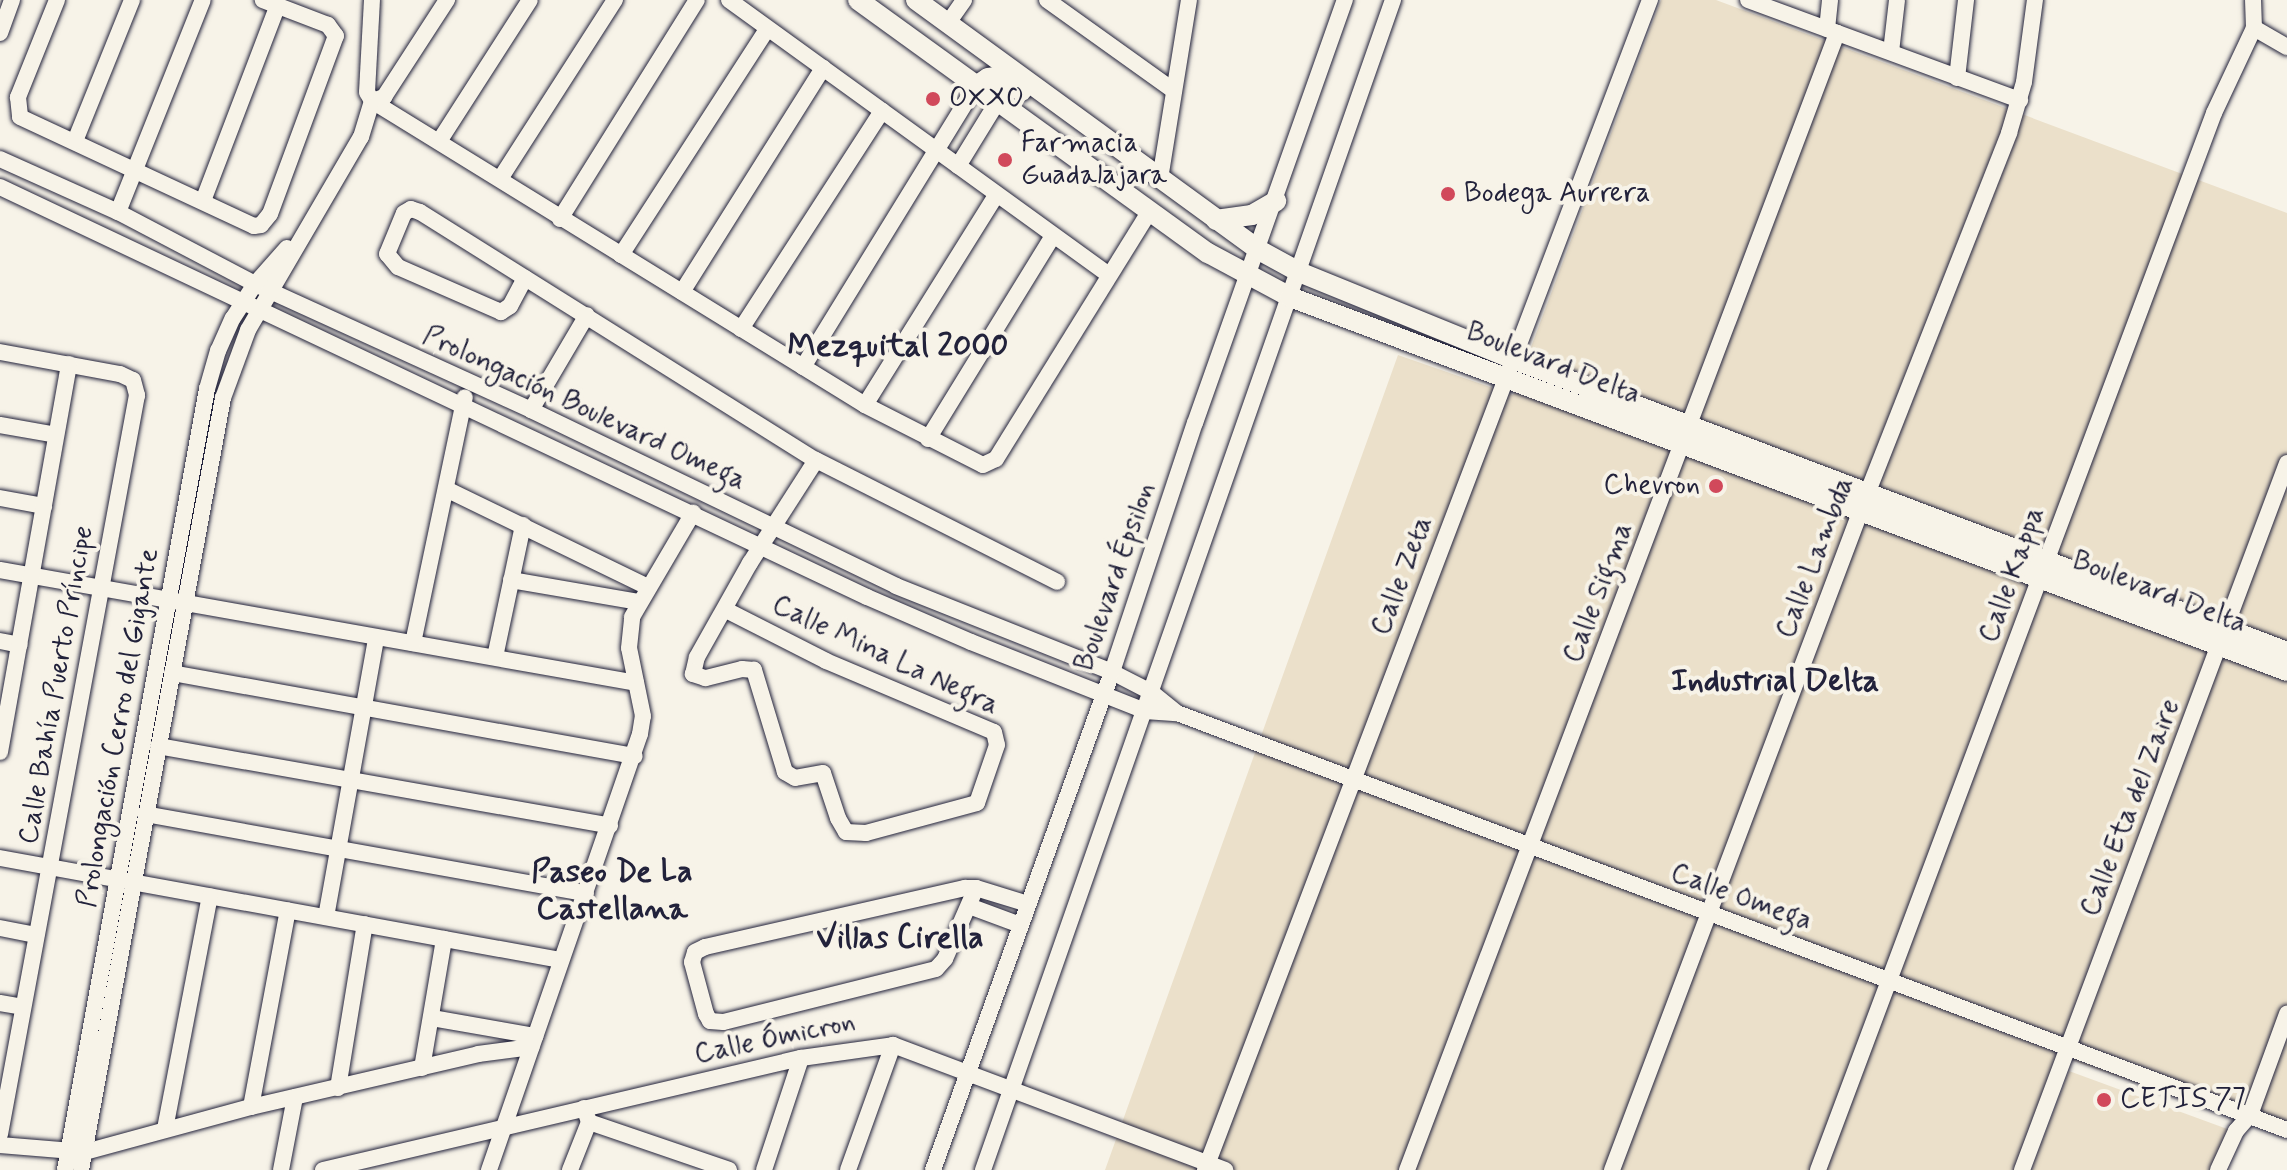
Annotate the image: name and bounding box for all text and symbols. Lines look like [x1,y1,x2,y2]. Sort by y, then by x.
place label: OXXO [949,82,1024,116]
marker: OXXO [924,90,942,108]
place label: Farmacia Guadalajara [1021,127,1167,193]
marker: Farmacia Guadalajara [996,151,1014,169]
place label: Bodega Aurrera [1464,177,1650,211]
marker: Bodega Aurrera [1439,185,1457,203]
street label: Boulevard Delta [1461,315,1645,413]
street label: Prolongación Boulevard Omega [416,319,752,499]
district label: Mezquital 2000 [788,327,1008,365]
place label: Chevron [1604,469,1700,503]
street label: Calle Lambda [1770,474,1862,642]
marker: Chevron [1707,477,1725,495]
street label: Boulevard Épsilon [1068,478,1164,676]
street label: Calle Kappa [1974,505,2052,645]
street label: Calle Zeta [1365,512,1441,640]
street label: Calle Sigma [1557,518,1641,668]
street label: Calle Bahía Puerto Príncipe [13,524,101,846]
street label: Prolongación Cerro del Gigante [70,543,168,913]
street label: Boulevard Delta [2067,544,2251,642]
street label: Calle Mina La Negra [767,589,1003,723]
district label: Industrial Delta [1671,662,1879,700]
street label: Calle Eta del Zaire [2074,696,2188,920]
district label: Paseo De La Castellana [529,854,695,929]
street label: Calle Omega [1664,856,1818,940]
district label: Villas Cirella [814,919,986,957]
street label: Calle Ómicron [692,1006,858,1072]
place label: CETIS 77 [2120,1083,2246,1117]
marker: CETIS 77 [2095,1091,2113,1109]

